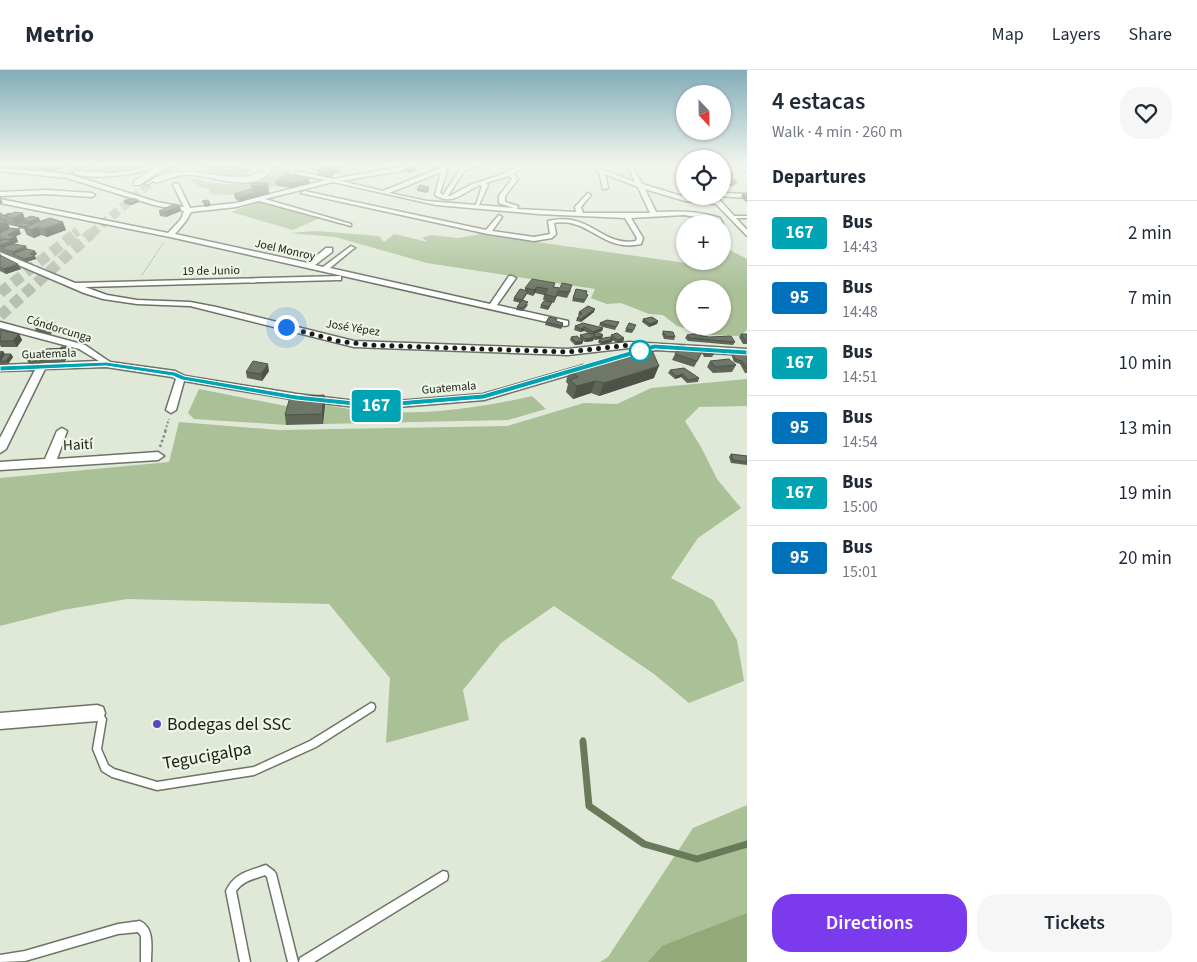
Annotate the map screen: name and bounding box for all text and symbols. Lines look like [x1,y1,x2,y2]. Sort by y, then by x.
text: Metrio [25,17,94,52]
text: Map [992,22,1024,47]
text: Layers [1052,22,1101,47]
text: Share [1129,22,1172,47]
text: 4 estacas [772,84,865,119]
north arrow [676,85,731,140]
map controls [676,85,731,335]
button: heart [1120,87,1172,139]
text: Walk · 4 min · 260 m [772,121,903,143]
button: locate [676,150,731,205]
text: Departures [772,164,866,191]
text: Bus [842,209,873,236]
button: + [676,215,731,270]
text: 167 [785,220,814,245]
text: 2 min [1128,220,1172,247]
street label: Joel Monroy [253,235,317,265]
text: 14:43 [842,236,878,258]
street label: 19 de Junio [182,262,240,280]
text: Bus [842,274,873,301]
button: − [676,280,731,335]
text: 95 [790,285,809,310]
text: 7 min [1128,285,1172,312]
text: 14:48 [842,301,878,323]
street label: Cóndorcunga [24,311,94,347]
your location [274,315,299,340]
street label: José Yépez [325,315,381,341]
text: Bus [842,339,873,366]
unlabelled marker [629,340,651,362]
street label: Guatemala [21,345,77,363]
text: 167 [785,350,814,375]
text: 10 min [1118,350,1172,377]
text: 14:51 [842,366,878,388]
street label: Guatemala [421,377,477,399]
line badge: 167 [347,390,405,422]
text: 167 [362,393,390,418]
text: Bus [842,404,873,431]
text: 95 [790,415,809,440]
text: 13 min [1118,415,1172,442]
text: 14:54 [842,431,878,453]
street label: Haití [63,434,95,456]
text: Bus [842,469,873,496]
text: 167 [785,480,814,505]
text: 19 min [1118,480,1172,507]
text: 15:00 [842,496,878,518]
text: Bus [842,534,873,561]
text: 95 [790,545,809,570]
text: 20 min [1118,545,1172,572]
text: 15:01 [842,561,878,583]
place label: Bodegas del SSC [167,712,291,737]
marker: Bodegas del SSC [151,718,163,730]
street label: Tegucigalpa [161,736,253,776]
button: Directions [772,894,967,952]
button: Tickets [977,894,1172,952]

